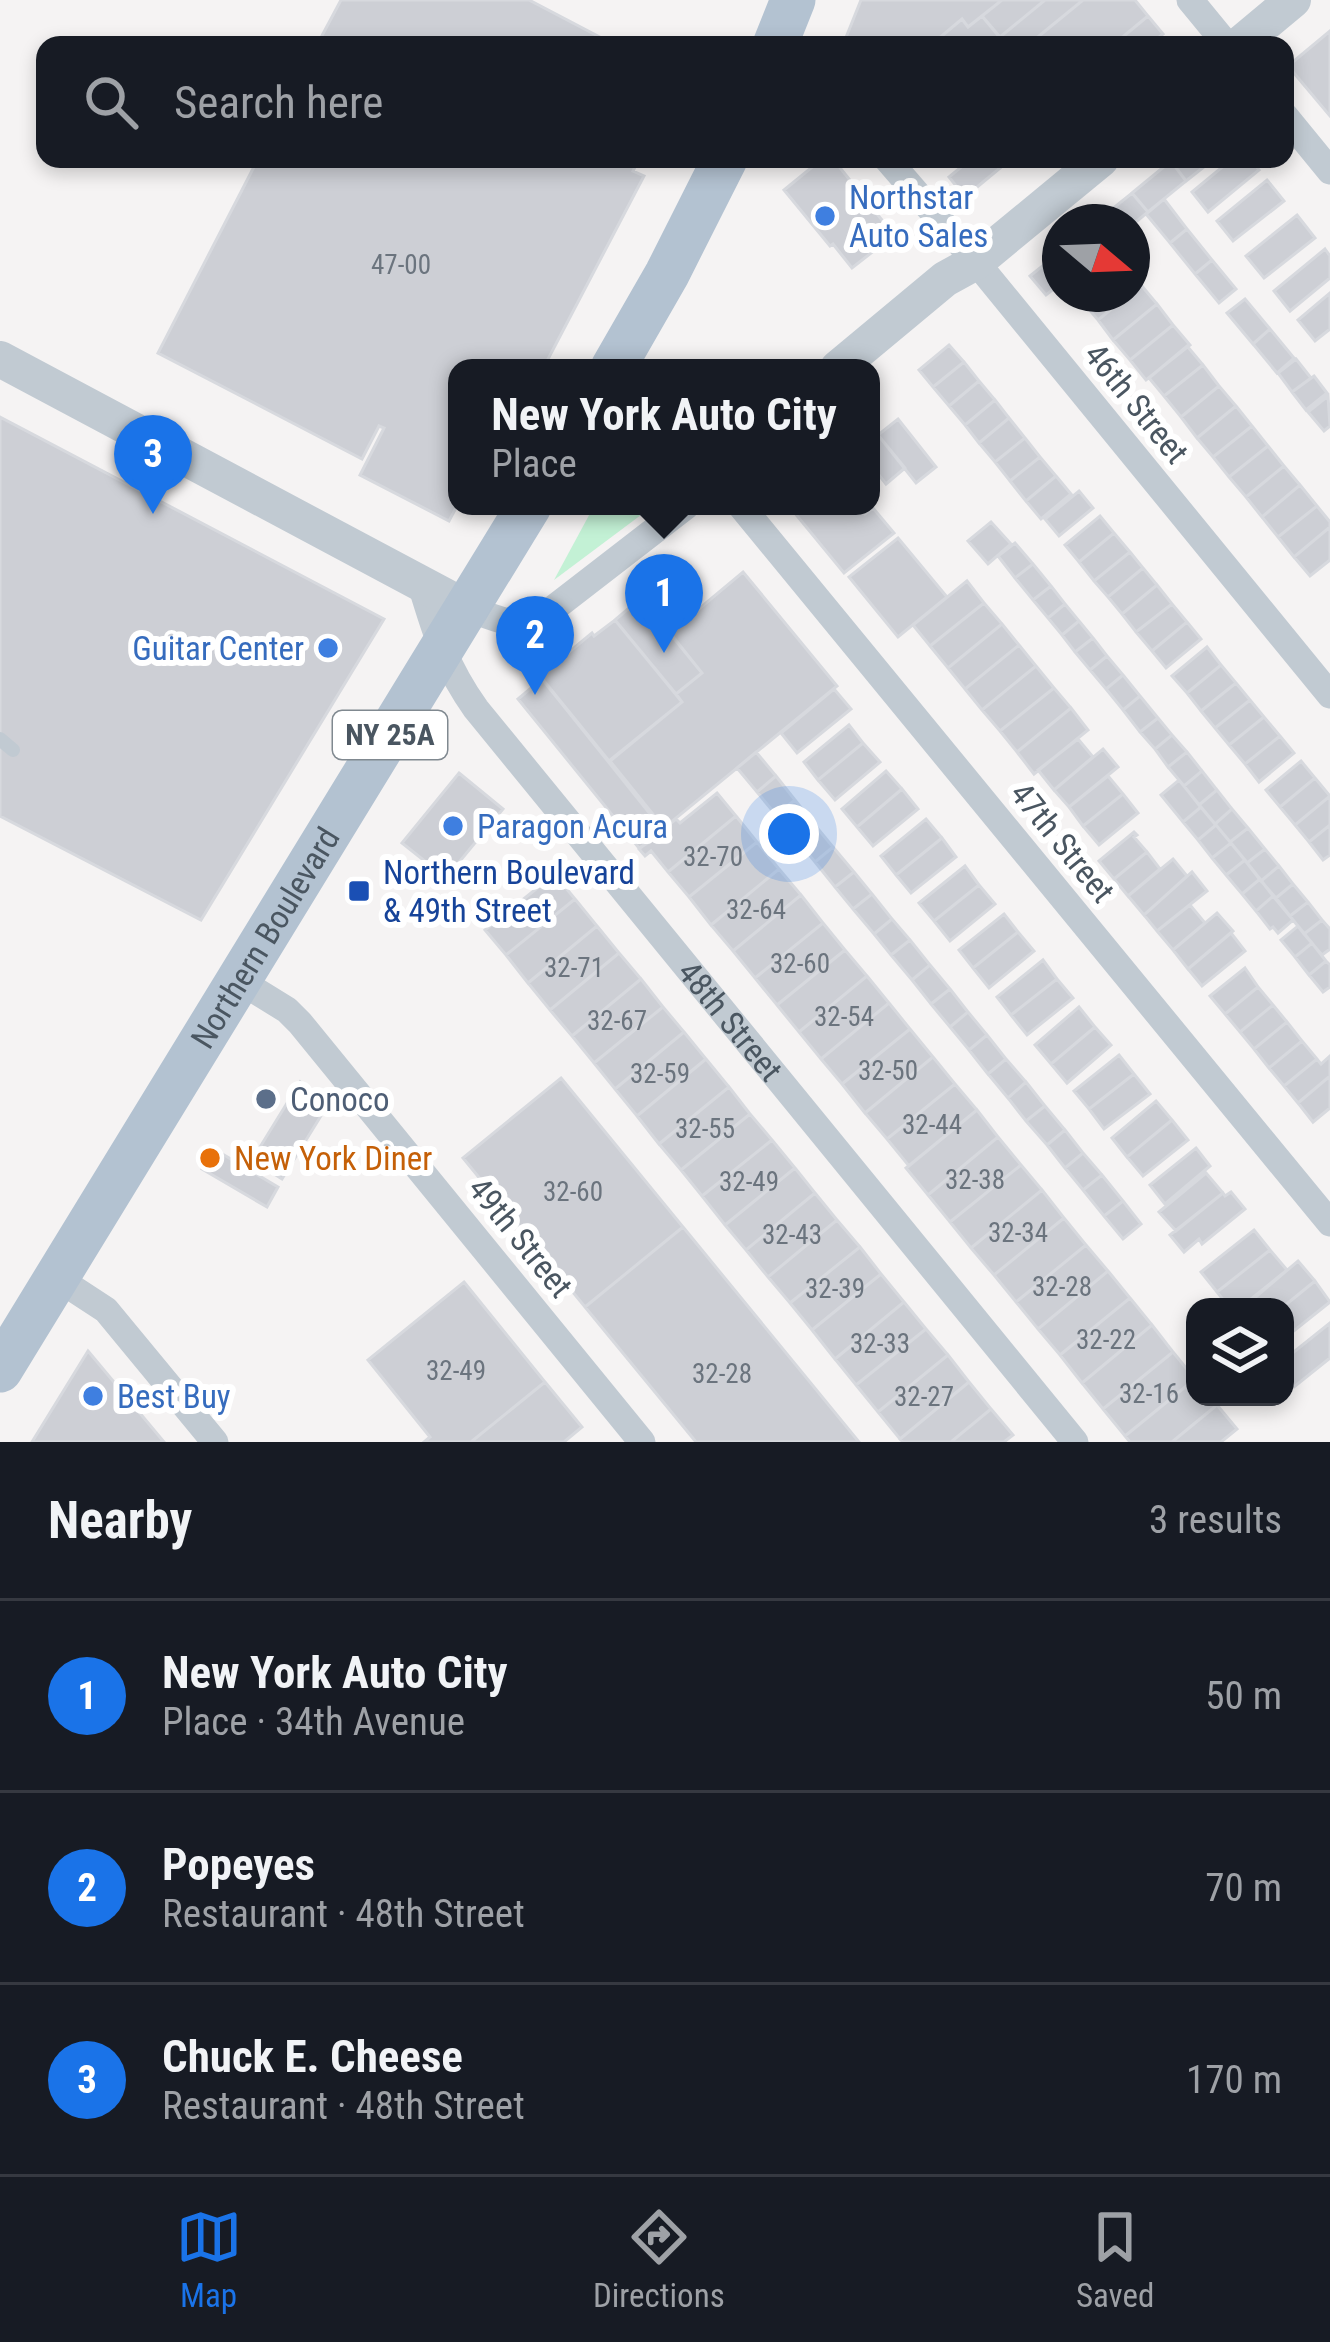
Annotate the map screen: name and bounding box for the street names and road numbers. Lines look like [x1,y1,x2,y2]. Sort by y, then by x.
street label: 46th Street [1076,335,1197,471]
road number: NY 25A [333,711,447,759]
street label: 47th Street [1002,774,1123,910]
street label: Northern Boulevard [183,820,348,1055]
street label: 48th Street [670,953,791,1089]
street label: 49th Street [460,1169,581,1305]

